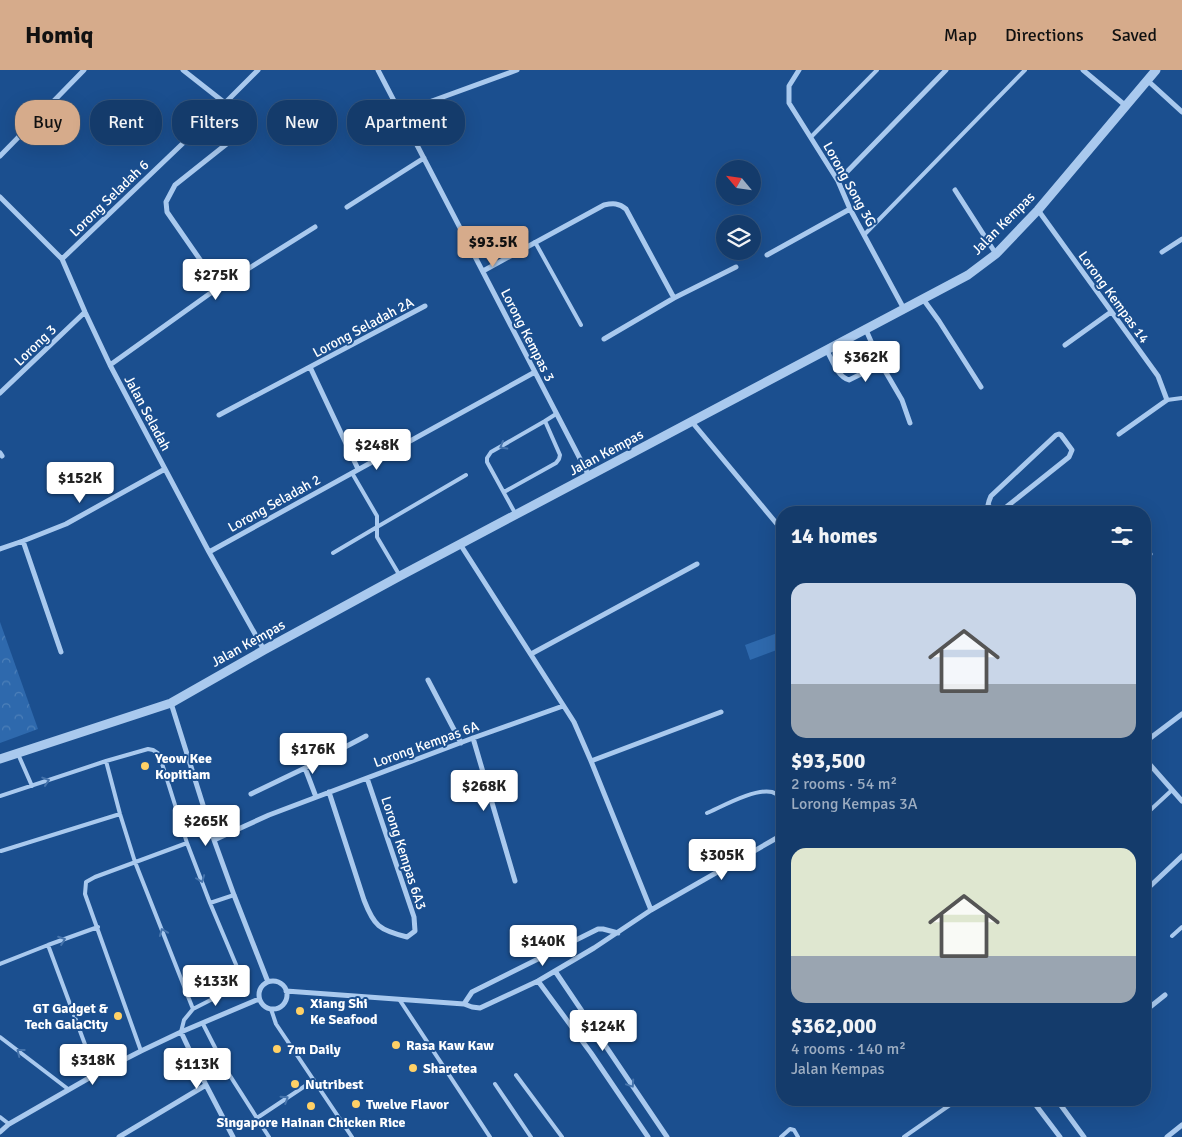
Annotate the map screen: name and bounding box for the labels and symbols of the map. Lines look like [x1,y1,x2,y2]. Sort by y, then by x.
street label: Lorong Song 3G [819,139,880,230]
street label: Lorong Seladah 6 [66,156,152,240]
north arrow [716,160,761,205]
street label: Jalan Kempas [968,188,1038,258]
pin: $93.5K [452,226,534,268]
street label: Lorong Kempas 14 [1075,248,1153,347]
pin: $275K [181,258,251,301]
street label: Lorong Kempas 3 [497,286,558,385]
street label: Lorong Seladah 2A [310,293,417,361]
street label: Lorong 3 [11,321,60,370]
pin: $362K [831,340,901,383]
street label: Jalan Seladah [121,373,175,454]
street label: Jalan Kempas [566,426,646,479]
pin: $248K [342,428,412,471]
one-way arrow [499,439,508,449]
pin: $152K [45,462,115,504]
street label: Lorong Seladah 2 [225,471,324,536]
street label: Jalan Kempas [208,616,288,671]
street label: Lorong Kempas 6A [371,717,481,771]
pin: $176K [278,732,348,775]
place label: Yeow Kee Kopitiam [154,750,212,783]
marker: Yeow Kee Kopitiam [139,760,151,772]
pin: $268K [449,770,519,812]
one-way arrow [42,777,50,787]
street label: Lorong Kempas 6A3 [377,794,430,912]
pin: $265K [171,804,241,847]
pin: $305K [687,838,757,881]
one-way arrow [195,874,205,882]
pin: $140K [508,924,578,967]
one-way arrow [158,928,168,936]
one-way arrow [57,936,65,946]
pin: $133K [181,964,251,1007]
place label: Xiang Shi Ke Seafood [310,995,378,1028]
place label: GT Gadget & Tech GalaCity [25,1000,109,1033]
marker: Xiang Shi Ke Seafood [294,1005,306,1017]
marker: GT Gadget & Tech GalaCity [112,1010,124,1022]
pin: $124K [568,1010,638,1052]
place label: Rasa Kaw Kaw [406,1037,494,1054]
marker: Rasa Kaw Kaw [390,1039,402,1051]
place label: 7m Daily [287,1041,341,1058]
marker: 7m Daily [271,1043,283,1055]
pin: $318K [58,1044,128,1086]
pin: $113K [162,1048,232,1090]
one-way arrow [16,1049,26,1058]
place label: Sharetea [423,1060,477,1077]
marker: Sharetea [407,1062,419,1074]
place label: Nutribest [305,1076,364,1093]
marker: Nutribest [289,1078,301,1090]
one-way arrow [625,1078,634,1087]
one-way arrow [279,1096,289,1105]
place label: Twelve Flavor [366,1096,449,1113]
marker: Twelve Flavor [350,1098,362,1110]
marker: Singapore Hainan Chicken Rice [305,1100,317,1112]
place label: Singapore Hainan Chicken Rice [216,1114,406,1131]

